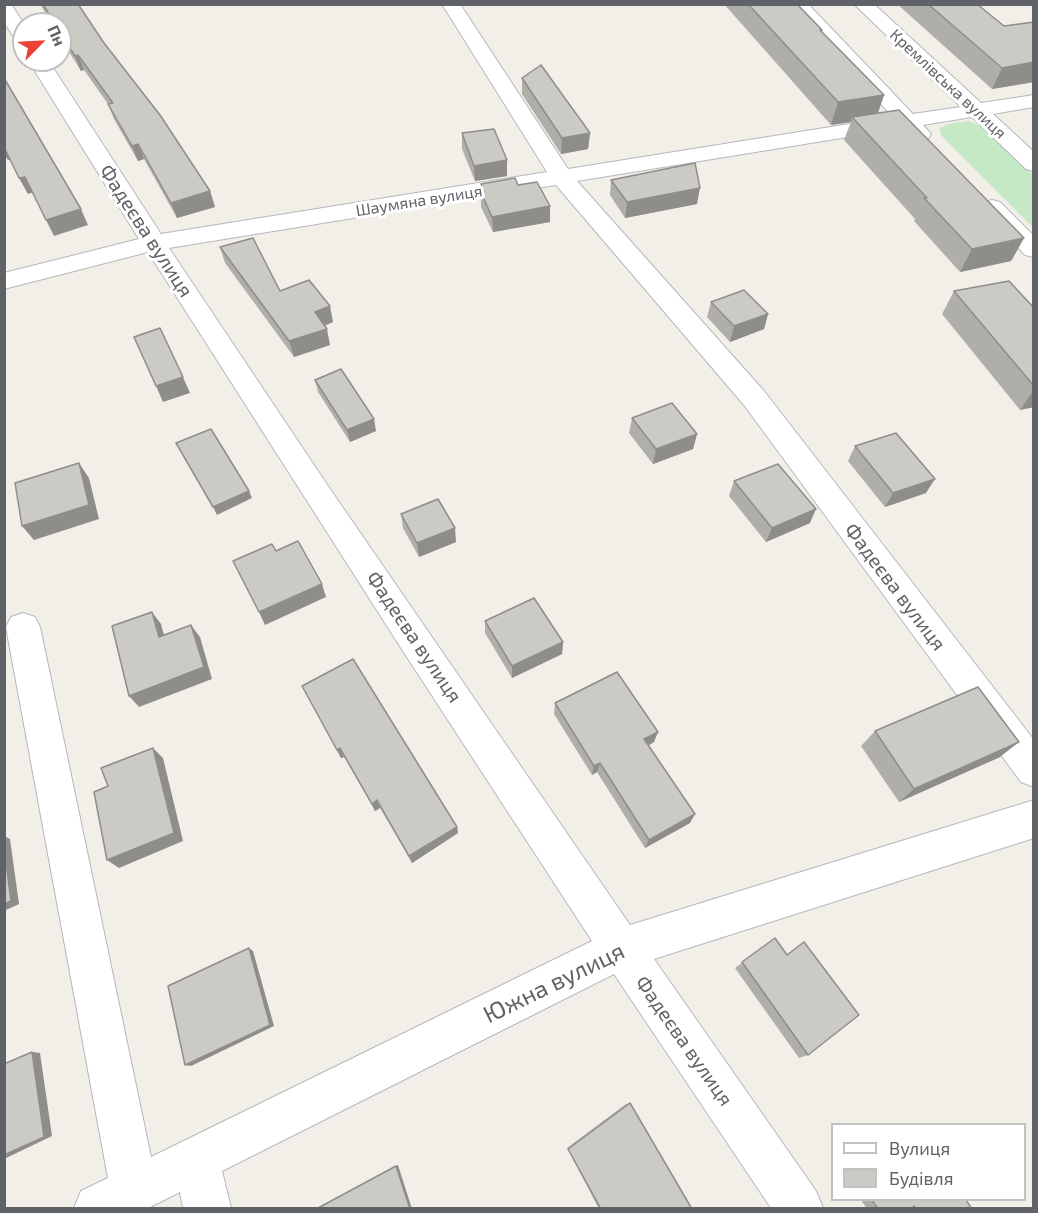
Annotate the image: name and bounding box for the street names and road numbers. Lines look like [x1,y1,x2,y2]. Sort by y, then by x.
street label: Кремлівська вулиця [886,25,1010,143]
street label: Фадеєва вулиця [94,160,198,302]
street label: Шаумяна вулиця [354,182,484,220]
street label: Фадеєва вулиця [839,519,951,655]
street label: Фадеєва вулиця [361,567,467,707]
street label: Южна вулиця [479,936,629,1030]
street label: Фадеєва вулиця [630,971,738,1111]

